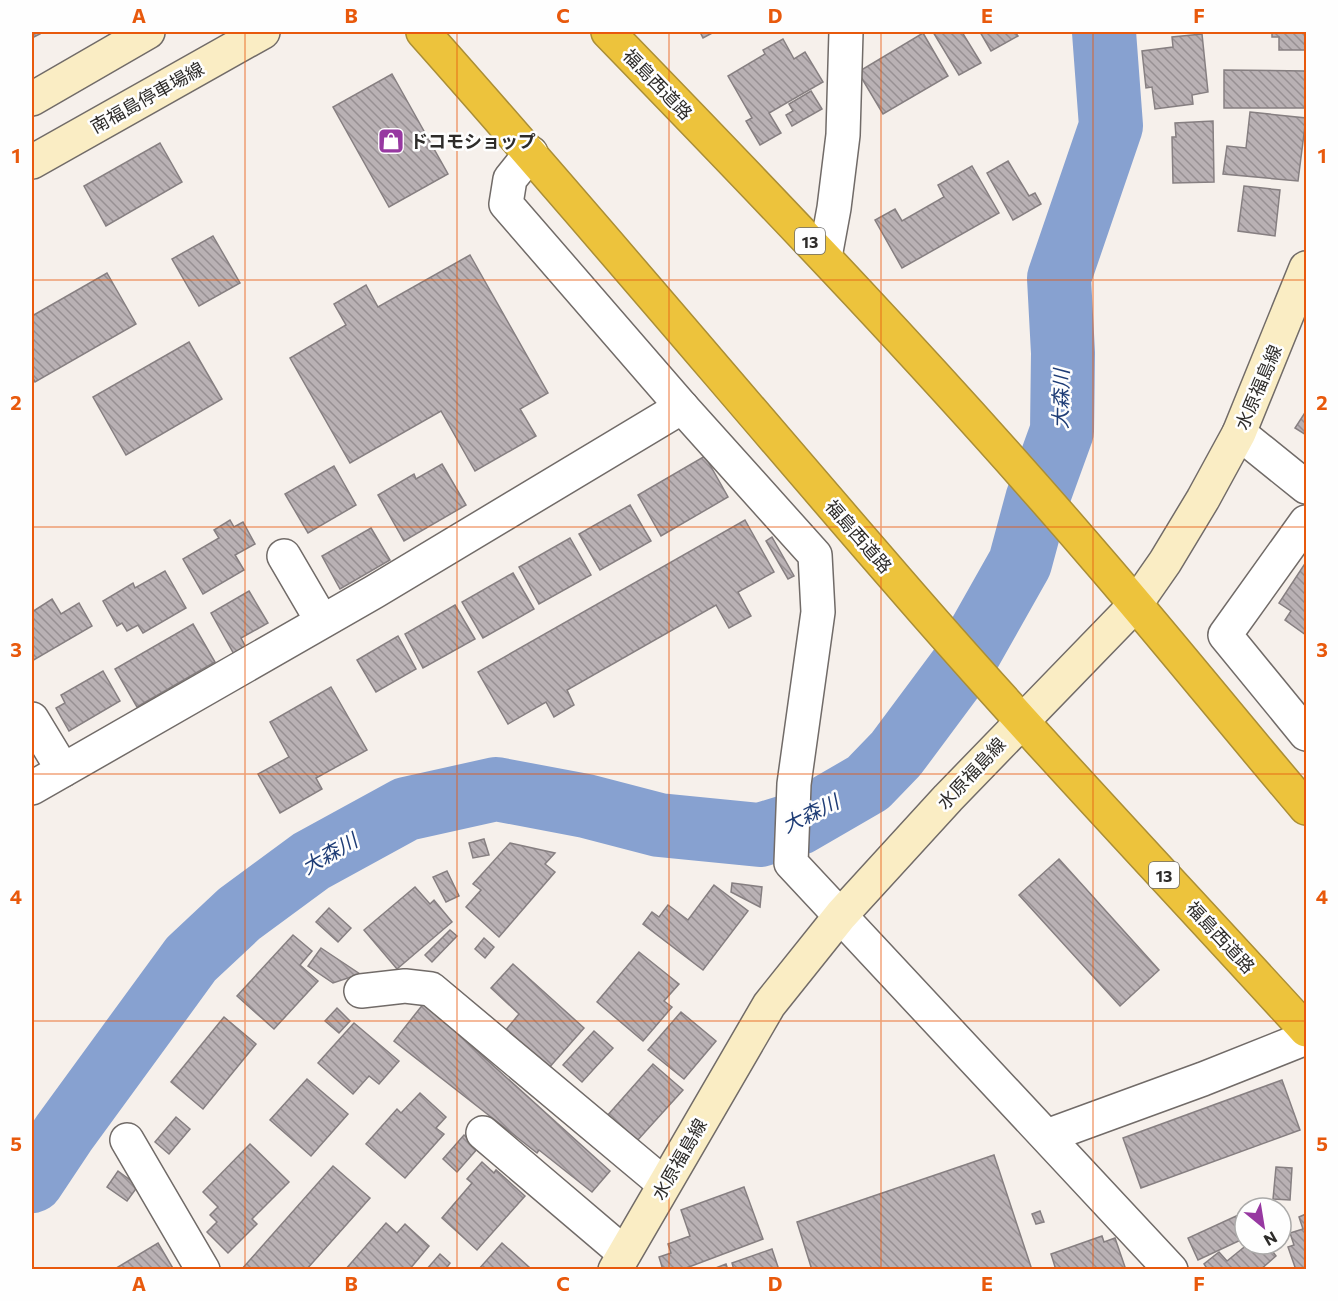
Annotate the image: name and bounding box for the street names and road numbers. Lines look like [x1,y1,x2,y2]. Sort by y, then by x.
street label: 福島西道路 [619,44,697,124]
street label: 南福島停車場線 [87,57,207,137]
road number: 13 [795,228,825,254]
street label: 水原福島線 [1230,341,1286,433]
street label: 福島西道路 [821,495,897,577]
street label: 水原福島線 [932,733,1010,813]
road number: 13 [1149,862,1179,888]
street label: 福島西道路 [1182,897,1260,977]
street label: 水原福島線 [647,1115,711,1203]

